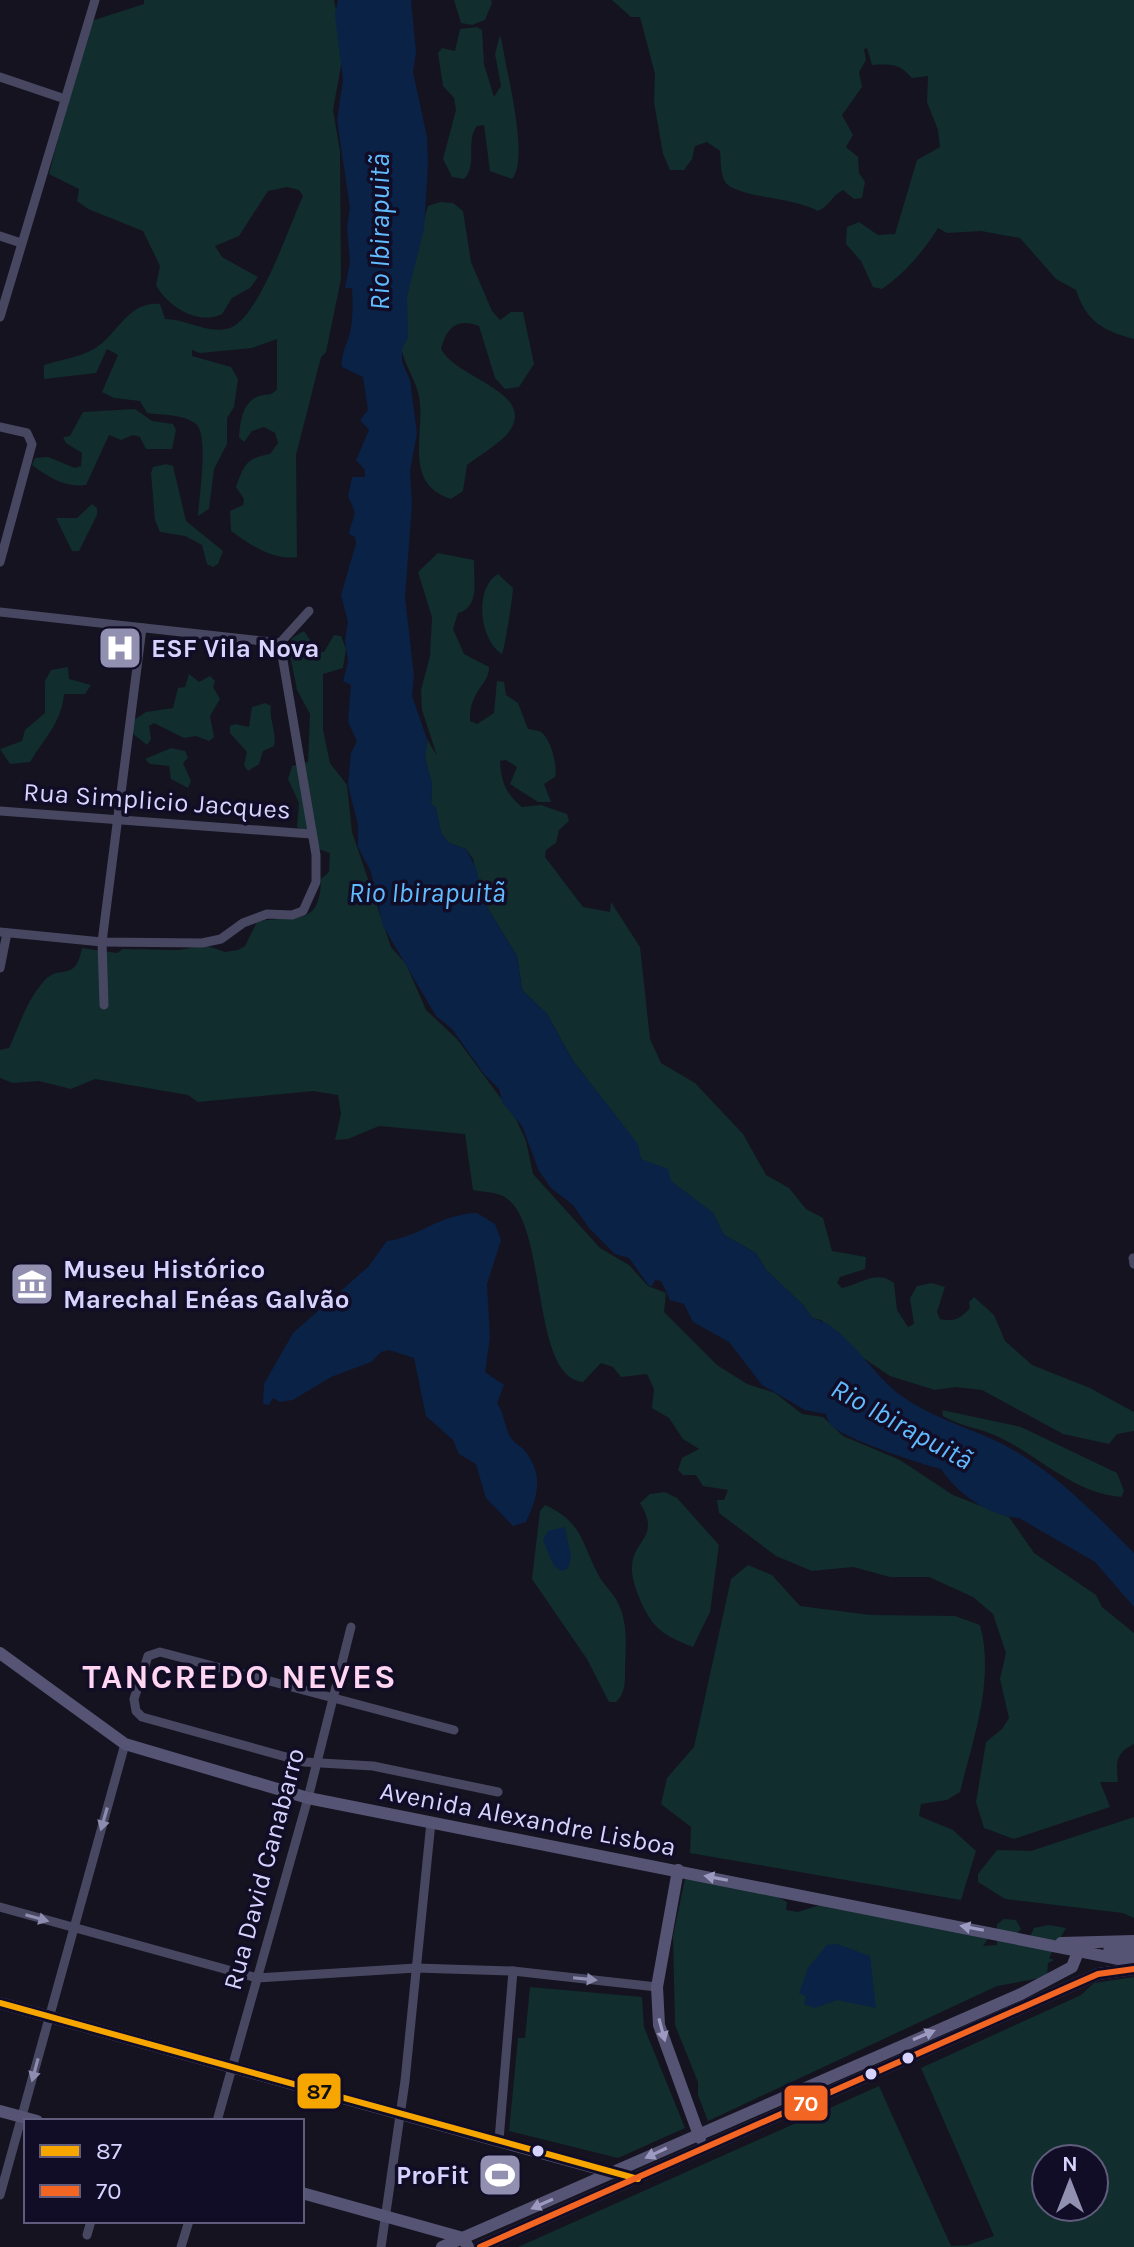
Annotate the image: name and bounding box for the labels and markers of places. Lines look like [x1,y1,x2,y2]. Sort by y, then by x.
hospital icon: ESF Vila Nova [96,624,144,672]
place label: ESF Vila Nova [151,633,320,664]
place label: Museu Histórico Marechal Enéas Galvão [63,1254,349,1315]
museum icon: Museu Histórico Marechal Enéas Galvão [8,1260,56,1308]
unlabelled marker [900,2050,916,2066]
unlabelled marker [863,2066,879,2082]
unlabelled marker [530,2143,546,2159]
sports icon: ProFit [476,2151,524,2199]
place label: ProFit [396,2160,469,2191]

